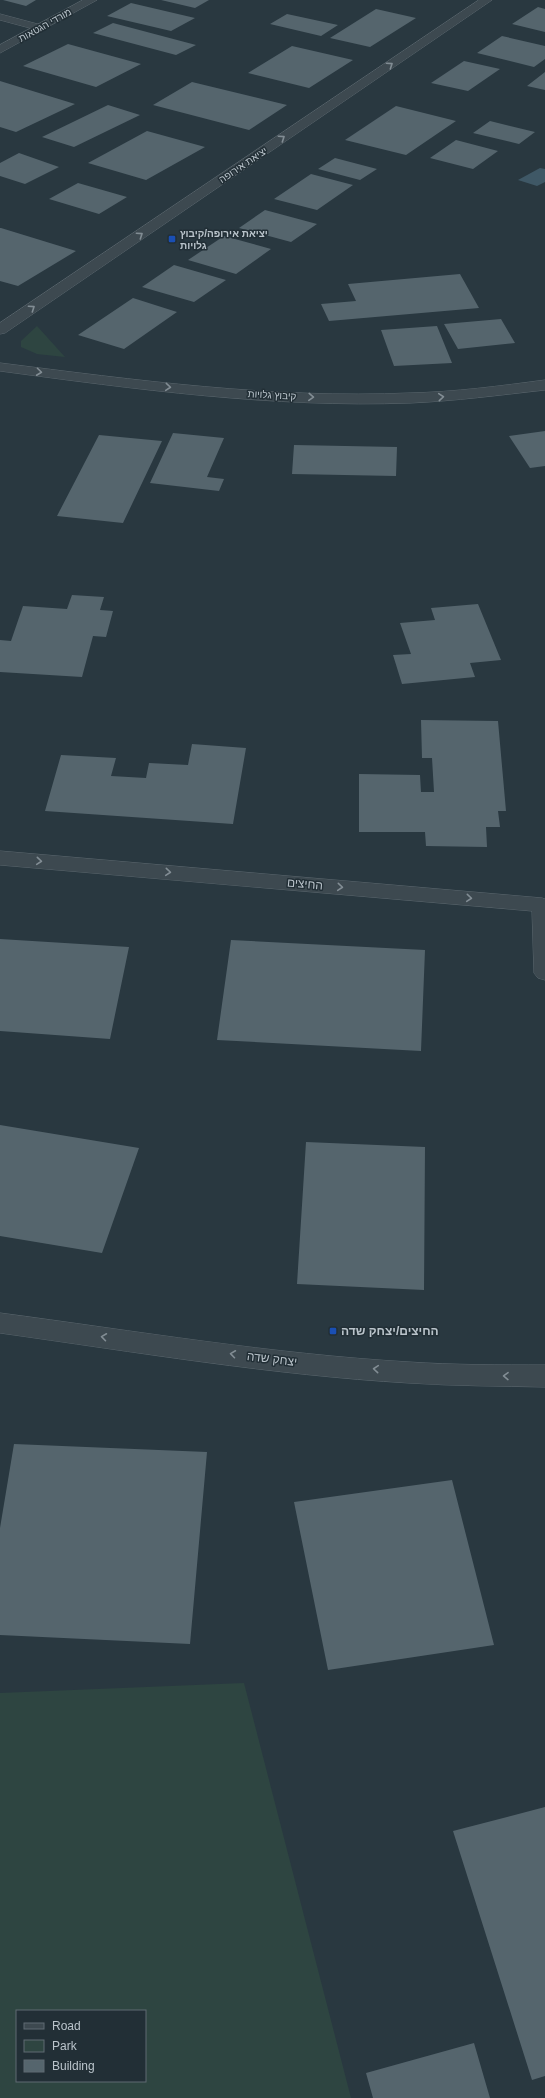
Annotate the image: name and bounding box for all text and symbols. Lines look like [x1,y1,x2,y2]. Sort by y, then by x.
street label: מורדי הגטאות [17,6,73,44]
one-way arrow [385,63,392,70]
one-way arrow [278,136,285,143]
street label: יציאת אירופה [217,145,269,185]
place label: יציאת אירופה/קיבוץ גלויות [180,228,268,251]
one-way arrow [136,232,143,240]
marker: יציאת אירופה/קיבוץ גלויות [167,234,177,244]
one-way arrow [28,305,35,313]
one-way arrow [36,367,42,376]
one-way arrow [165,383,171,392]
street label: קיבוץ גלויות [247,388,297,402]
one-way arrow [308,393,314,401]
one-way arrow [438,393,444,402]
one-way arrow [36,857,42,866]
one-way arrow [165,868,171,877]
street label: החיצים [286,875,324,893]
one-way arrow [337,883,343,892]
one-way arrow [466,894,472,903]
place label: החיצים/יצחק שדה [341,1324,439,1338]
marker: החיצים/יצחק שדה [328,1326,338,1336]
one-way arrow [101,1333,107,1342]
street label: יצחק שדה [246,1349,298,1369]
one-way arrow [230,1350,236,1359]
one-way arrow [373,1365,379,1374]
one-way arrow [503,1372,509,1380]
legend [16,2010,146,2082]
text: Road [52,2019,81,2033]
text: Park [52,2039,78,2053]
text: Building [52,2059,95,2073]

